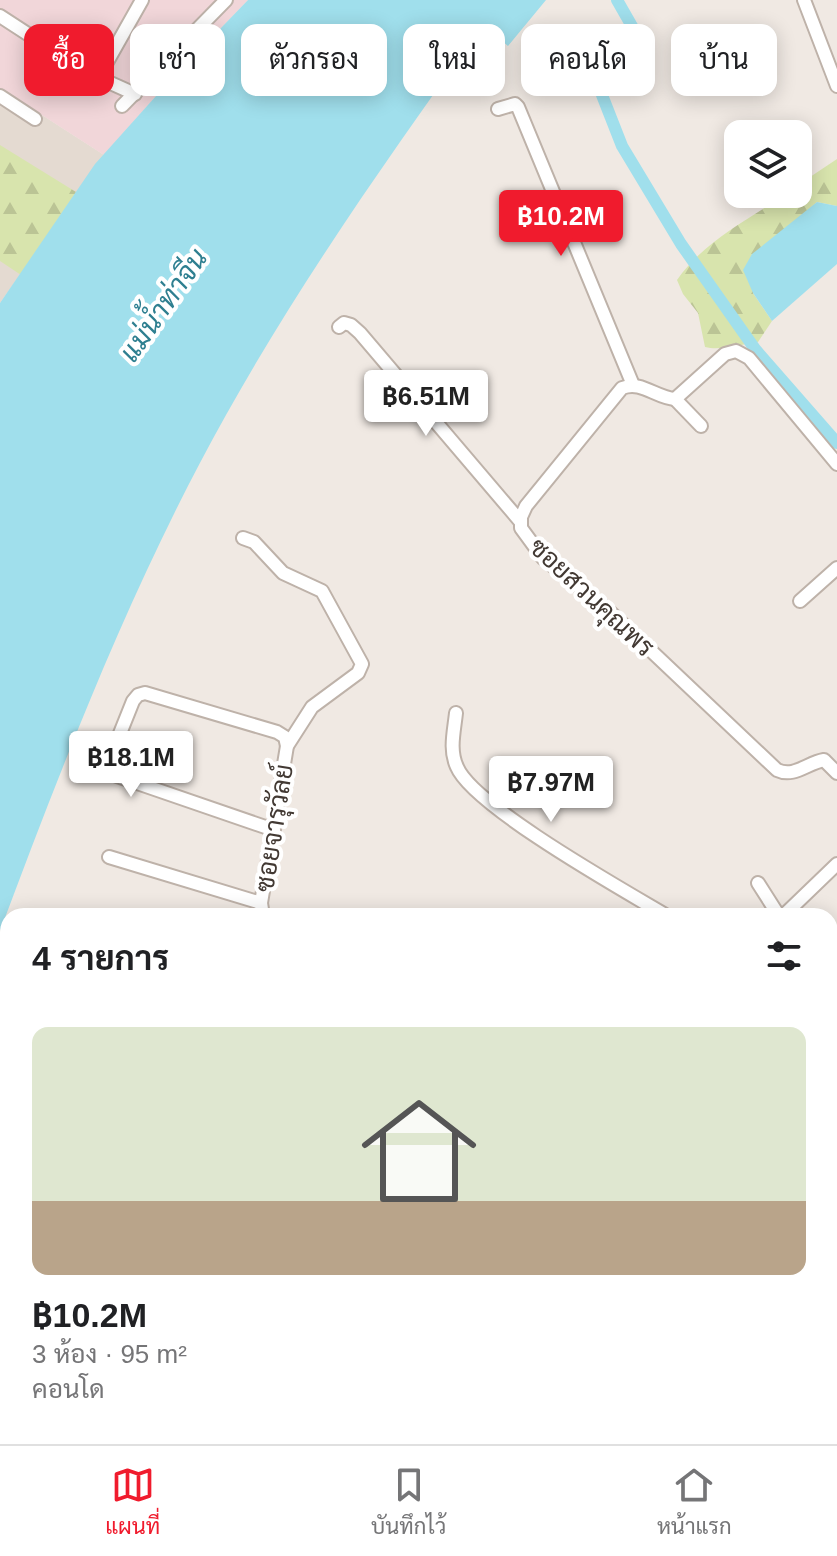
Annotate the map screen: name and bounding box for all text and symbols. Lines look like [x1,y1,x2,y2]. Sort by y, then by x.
chip: ซื้อ [24,24,114,96]
chip: เช่า [130,24,225,96]
chip: ตัวกรอง [241,24,387,96]
chip: ใหม่ [403,24,505,96]
chip: คอนโด [521,24,655,96]
chip: บ้าน [671,24,777,96]
map controls [724,120,812,208]
button: layers [724,120,812,208]
pin: ฿10.2M [496,190,626,258]
text: ฿10.2M [517,201,605,231]
water label: แม่น้ำท่าจีน [106,238,214,368]
pin: ฿6.51M [361,370,491,438]
text: ฿6.51M [382,381,470,411]
street label: ซอยสวนคุณพร [521,532,661,665]
pin: ฿18.1M [66,731,196,799]
text: ฿18.1M [87,742,175,772]
pin: ฿7.97M [486,756,616,824]
street label: ซอยจารุวัลย์ [247,762,302,895]
text: ฿7.97M [507,767,595,797]
icon: filters [762,934,806,978]
text: 4 รายการ [32,939,169,977]
icon: home [347,1079,491,1223]
text: ฿10.2M [32,1296,147,1334]
text: 3 ห้อง · 95 m² [32,1339,187,1369]
text: คอนโด [32,1374,105,1404]
tab: แผนที่ [105,1463,160,1540]
tab: บันทึกไว้ [371,1463,446,1540]
tab: หน้าแรก [657,1463,732,1540]

